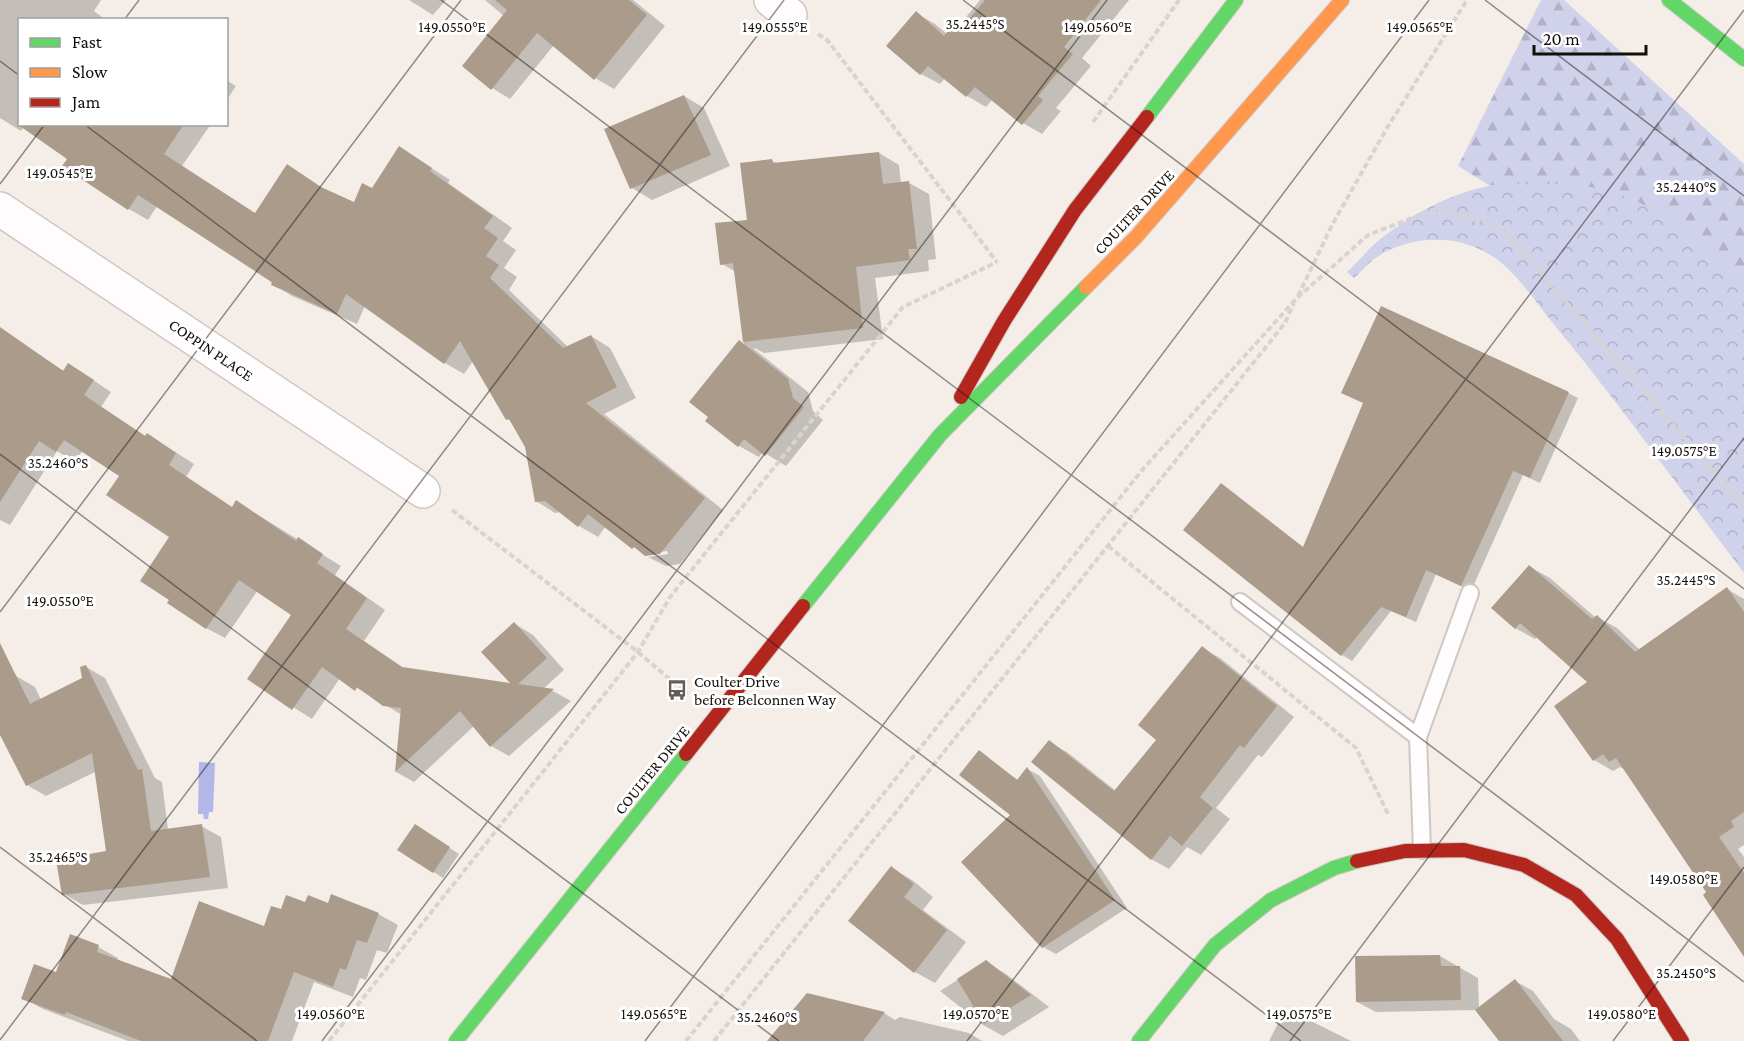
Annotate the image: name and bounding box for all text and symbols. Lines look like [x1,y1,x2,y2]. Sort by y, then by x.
text: 35.2445°S [945,16,1005,32]
legend [18,18,228,126]
scale bar [1534,18,1646,56]
text: 149.0550°E [418,19,486,35]
text: 149.0555°E [742,19,808,35]
text: 149.0560°E [1064,19,1132,35]
text: 149.0565°E [1387,19,1453,35]
text: 20 m [1543,29,1580,49]
text: Fast [72,32,103,52]
text: Slow [72,62,108,82]
text: Jam [70,92,101,112]
text: 149.0545°E [27,165,93,181]
street label: COULTER DRIVE [1091,166,1178,258]
text: 35.2440°S [1656,179,1716,195]
street label: COPPIN PLACE [166,316,256,385]
text: 149.0575°E [1651,443,1717,459]
text: 35.2460°S [28,455,88,471]
text: 35.2445°S [1656,572,1716,588]
text: 149.0550°E [26,593,94,609]
place label: Coulter Drive before Belconnen Way [694,673,837,709]
bus stop icon: Coulter Drive before Belconnen Way [665,678,689,702]
street label: COULTER DRIVE [611,722,693,818]
text: 35.2465°S [29,849,87,865]
text: 149.0580°E [1650,871,1718,887]
text: 35.2450°S [1656,965,1716,981]
text: 149.0560°E [297,1006,365,1022]
text: 149.0565°E [621,1006,687,1022]
text: 149.0570°E [943,1006,1009,1022]
text: 149.0575°E [1266,1006,1332,1022]
text: 149.0580°E [1588,1006,1656,1022]
text: 35.2460°S [737,1009,797,1025]

